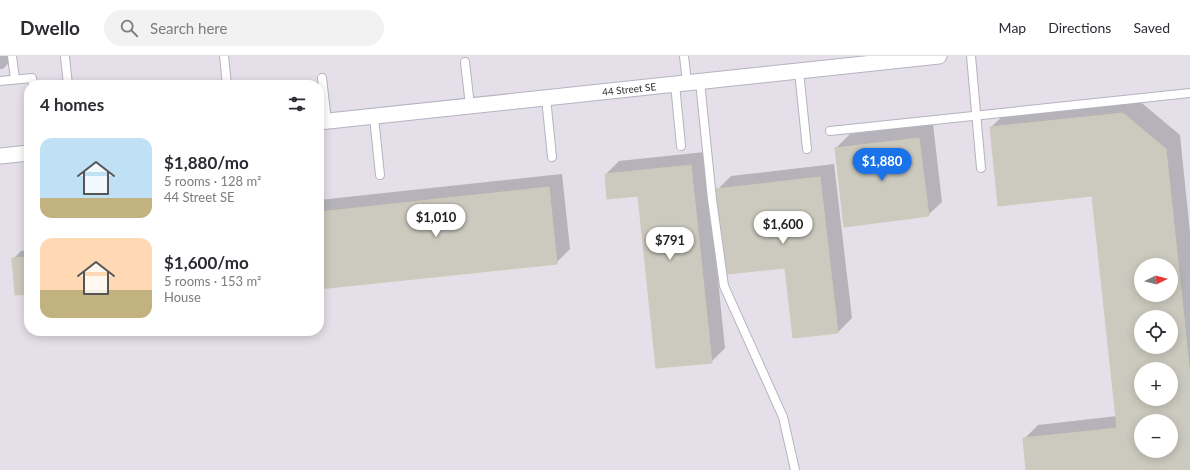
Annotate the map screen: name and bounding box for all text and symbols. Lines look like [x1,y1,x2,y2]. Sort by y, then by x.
search box [104,10,384,46]
text: Dwello [20,16,80,39]
icon: search [118,17,140,39]
text: Search here [150,19,227,37]
text: Map [999,19,1026,36]
text: Directions [1048,19,1111,36]
text: Saved [1133,19,1170,36]
street label: 44 Street SE [601,80,657,98]
icon: filters [286,93,308,115]
text: 4 homes [40,94,104,115]
pin: $1,880 [849,148,915,182]
text: $1,880/mo [164,152,249,173]
text: $1,880 [862,153,902,169]
icon: home [72,154,120,202]
text: 5 rooms · 128 m² [164,173,261,189]
text: 44 Street SE [164,189,235,205]
pin: $1,010 [403,204,469,238]
text: $1,010 [416,209,456,225]
pin: $1,600 [750,211,816,245]
text: $1,600 [763,216,803,232]
pin: $791 [646,227,694,261]
text: $791 [655,232,685,248]
text: $1,600/mo [164,252,249,273]
icon: home [72,254,120,302]
north arrow [1134,258,1178,302]
map controls [1134,258,1178,458]
text: 5 rooms · 153 m² [164,273,261,289]
text: House [164,289,201,305]
button: locate [1134,310,1178,354]
button: + [1134,362,1178,406]
button: − [1134,414,1178,458]

